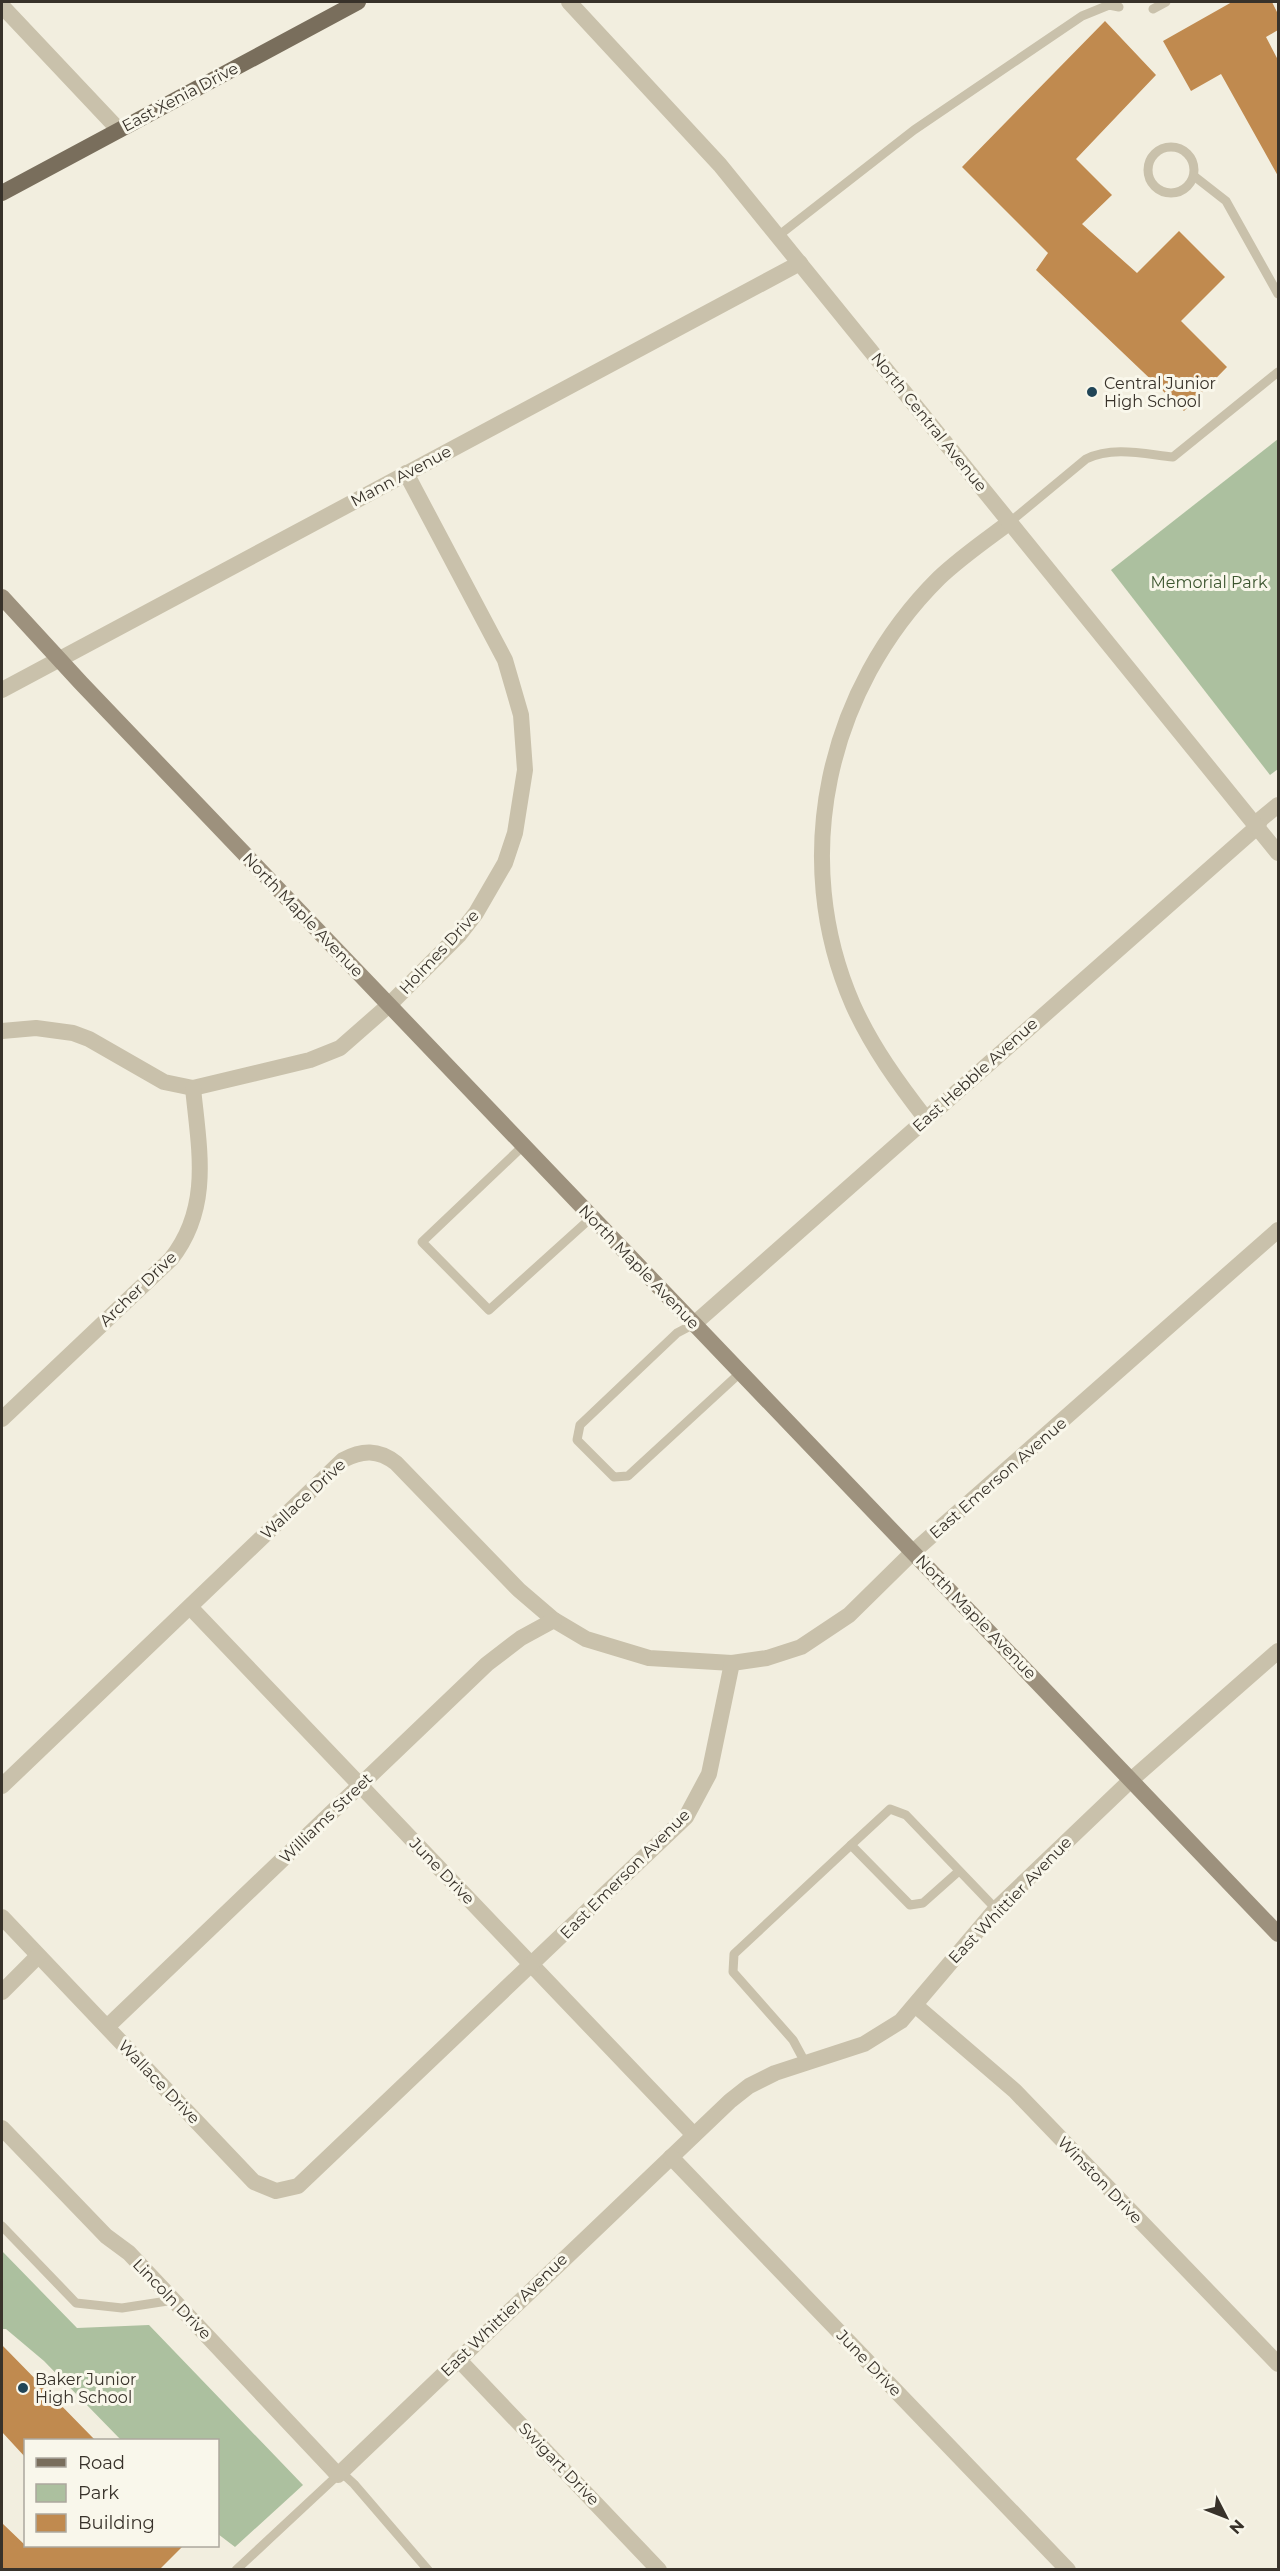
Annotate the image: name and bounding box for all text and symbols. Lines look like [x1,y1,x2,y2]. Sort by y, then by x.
street label: East Xenia Drive [119,58,241,136]
street label: North Central Avenue [867,349,991,495]
place label: Central Junior High School [1104,374,1216,411]
marker: Central Junior High School [1085,385,1099,399]
street label: Mann Avenue [348,442,454,510]
park label: Memorial Park [1150,573,1268,592]
street label: North Maple Avenue [239,849,367,981]
street label: Holmes Drive [395,906,483,998]
street label: East Hebble Avenue [909,1014,1041,1136]
street label: North Maple Avenue [575,1201,703,1333]
street label: Archer Drive [96,1248,180,1330]
street label: East Emerson Avenue [926,1413,1070,1543]
street label: Wallace Drive [257,1455,349,1543]
street label: North Maple Avenue [912,1551,1040,1683]
street label: Williams Street [276,1769,377,1867]
street label: East Emerson Avenue [556,1805,694,1943]
street label: June Drive [405,1833,478,1908]
street label: East Whittier Avenue [945,1833,1075,1967]
street label: Wallace Drive [114,2036,204,2128]
street label: Winston Drive [1054,2133,1146,2227]
street label: East Whittier Avenue [437,2250,571,2380]
street label: Lincoln Drive [129,2255,215,2343]
street label: June Drive [832,2325,905,2400]
place label: Baker Junior High School [35,2370,136,2407]
marker: Baker Junior High School [16,2381,30,2395]
street label: Swigart Drive [515,2419,603,2509]
legend [24,2439,219,2547]
text: Road [78,2452,125,2474]
text: Park [78,2482,119,2504]
north arrow [1196,2487,1256,2547]
text: Building [78,2512,155,2534]
text: N [1225,2516,1248,2538]

